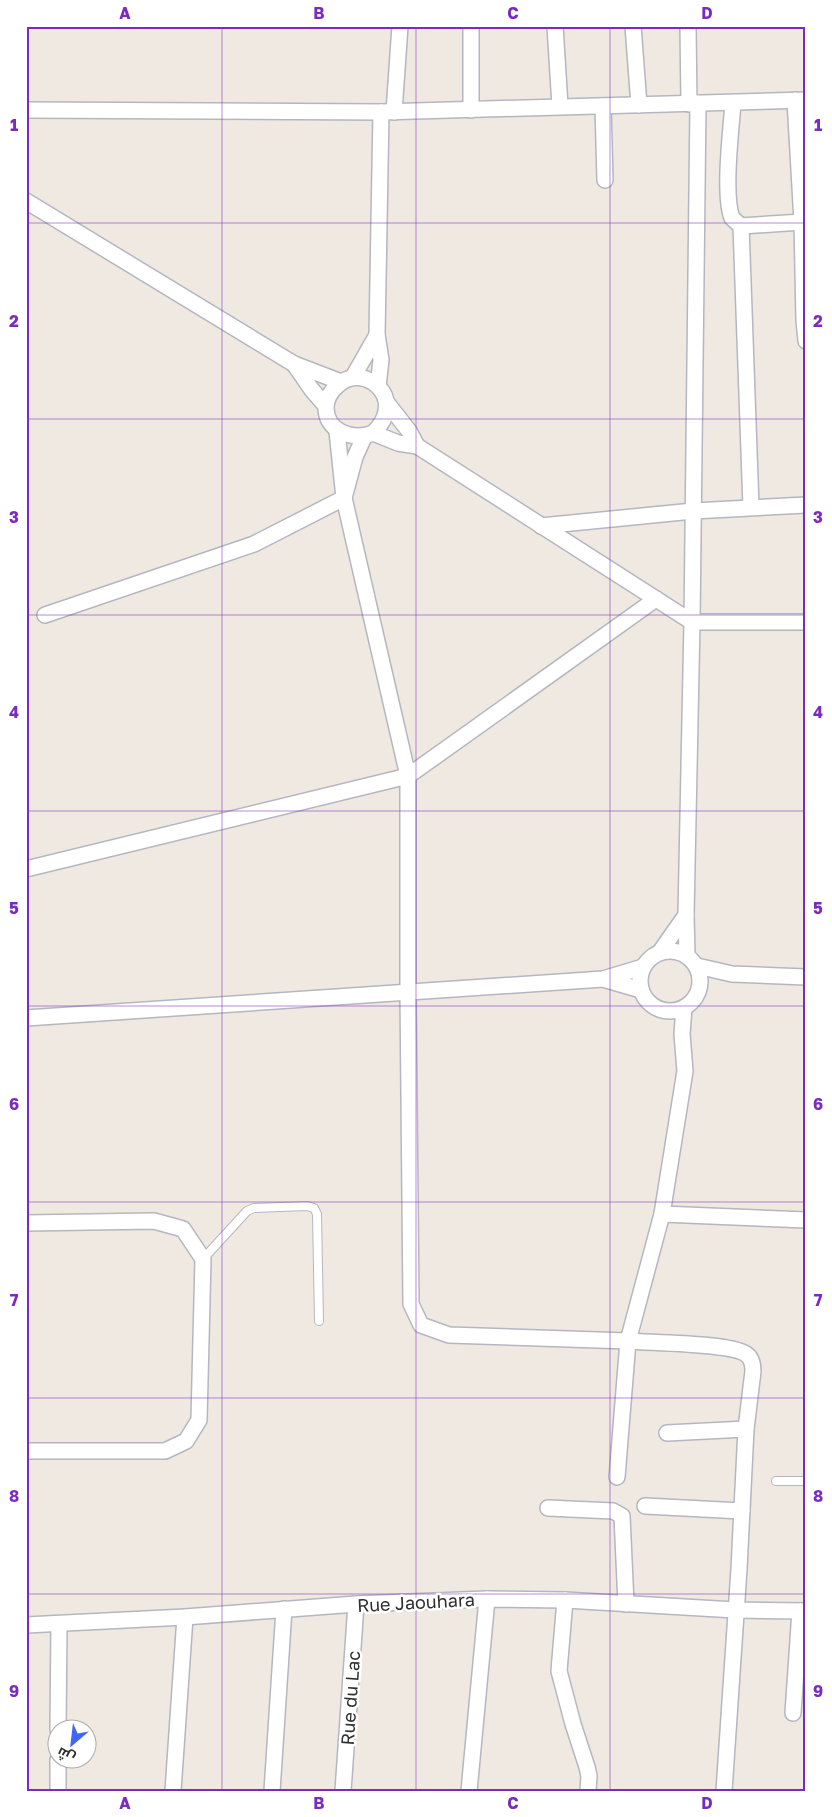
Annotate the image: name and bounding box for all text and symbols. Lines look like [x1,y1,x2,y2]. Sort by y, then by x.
text: A [119,3,131,23]
text: B [313,3,325,23]
text: C [507,3,519,23]
text: D [701,3,713,23]
text: 1 [10,115,18,135]
text: 1 [814,115,822,135]
text: 2 [9,311,19,331]
text: 2 [813,311,823,331]
text: 3 [9,507,19,527]
text: 3 [813,507,823,527]
text: 4 [9,702,19,722]
text: 4 [813,702,823,722]
text: 5 [9,898,19,918]
text: 5 [813,898,823,918]
text: 6 [9,1094,19,1114]
text: 6 [813,1094,823,1114]
text: 7 [10,1290,19,1310]
text: 7 [814,1290,823,1310]
text: 8 [9,1486,19,1506]
text: 8 [813,1486,823,1506]
street label: Rue Jaouhara [357,1588,475,1616]
street label: Rue du Lac [336,1650,364,1746]
text: 9 [9,1681,19,1701]
text: 9 [813,1681,823,1701]
north arrow [48,1720,98,1770]
text: ش [54,1743,78,1768]
text: A [119,1793,131,1813]
text: B [313,1793,325,1813]
text: C [507,1793,519,1813]
text: D [701,1793,713,1813]

